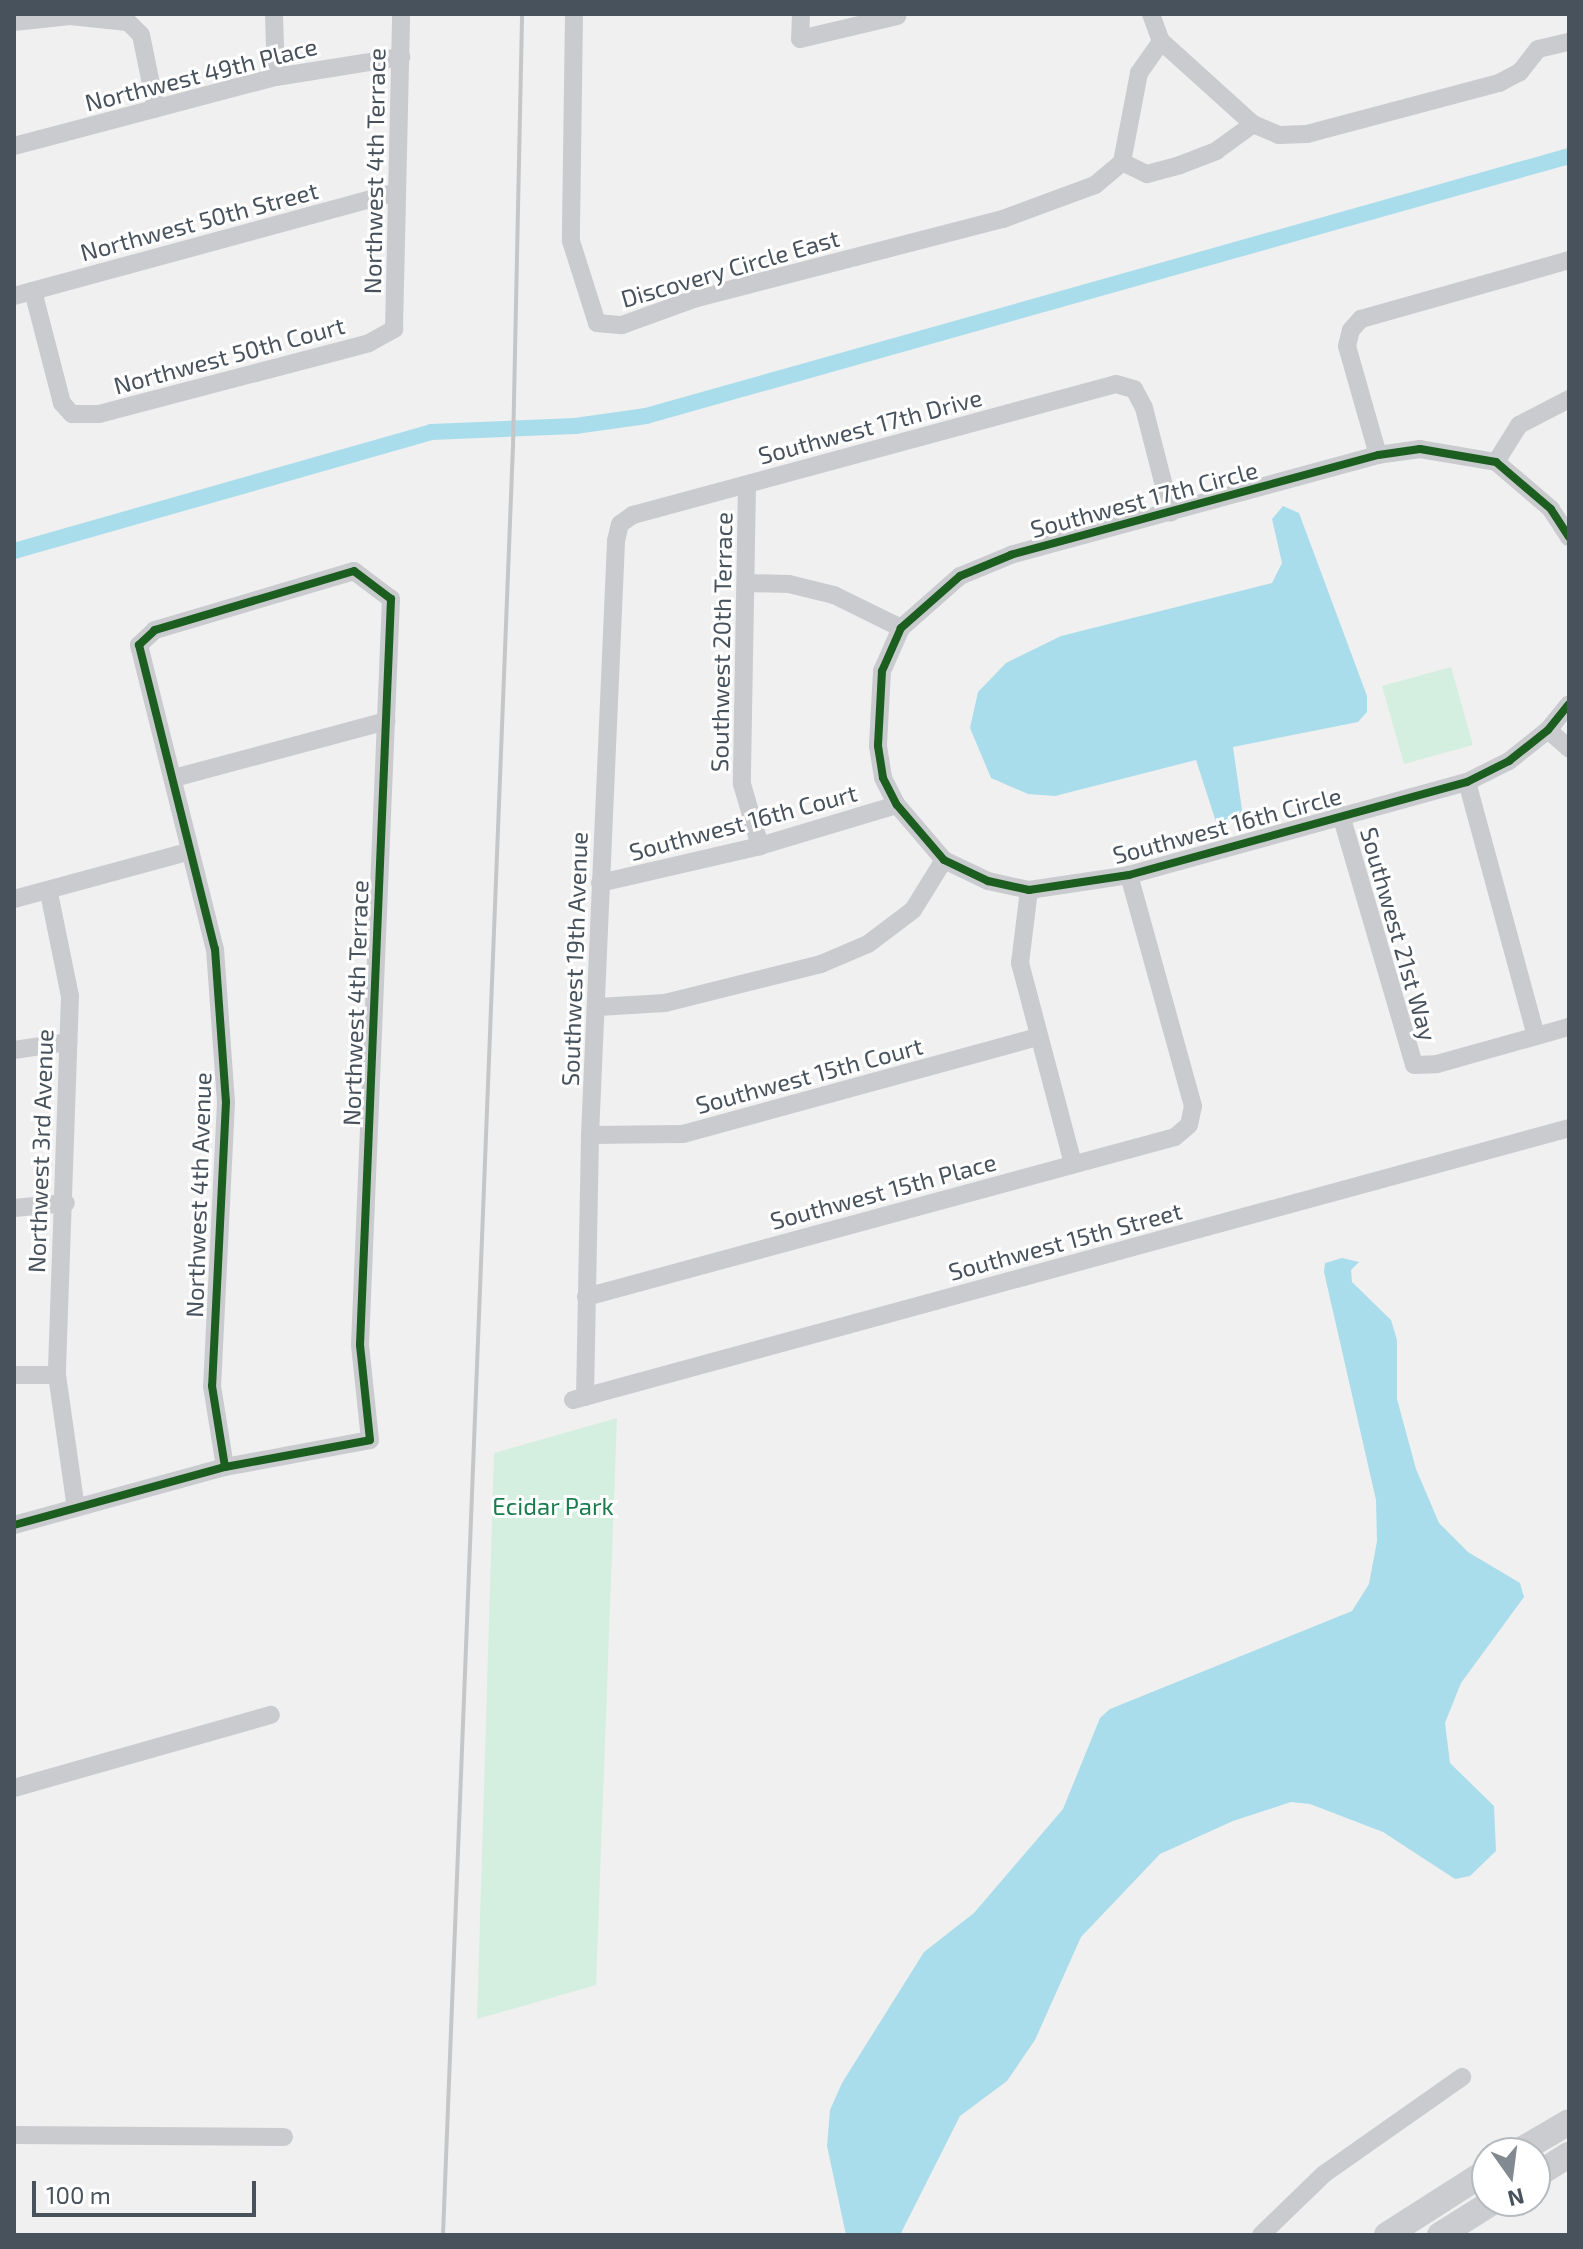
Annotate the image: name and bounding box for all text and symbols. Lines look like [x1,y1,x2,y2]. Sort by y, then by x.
street label: Northwest 49th Place [82,31,320,117]
street label: Northwest 4th Terrace [357,47,391,295]
street label: Northwest 50th Street [77,175,321,267]
street label: Discovery Circle East [617,223,843,313]
street label: Northwest 50th Court [110,310,348,400]
street label: Southwest 17th Drive [755,382,985,470]
street label: Southwest 17th Circle [1027,455,1261,543]
street label: Southwest 20th Terrace [704,511,738,773]
street label: Southwest 16th Court [626,778,860,866]
street label: Southwest 16th Circle [1110,781,1344,869]
street label: Southwest 21st Way [1355,824,1443,1044]
street label: Southwest 19th Avenue [555,831,593,1087]
street label: Northwest 4th Terrace [336,879,374,1127]
street label: Northwest 3rd Avenue [21,1028,59,1274]
street label: Southwest 15th Court [692,1031,926,1119]
street label: Northwest 4th Avenue [179,1071,217,1319]
street label: Southwest 15th Place [767,1147,999,1235]
street label: Southwest 15th Street [945,1196,1185,1286]
park label: Ecidar Park [492,1492,614,1520]
north arrow [1471,2137,1551,2217]
scale bar [36,2165,260,2215]
text: 100 m [46,2180,111,2209]
text: N [1505,2184,1527,2213]

